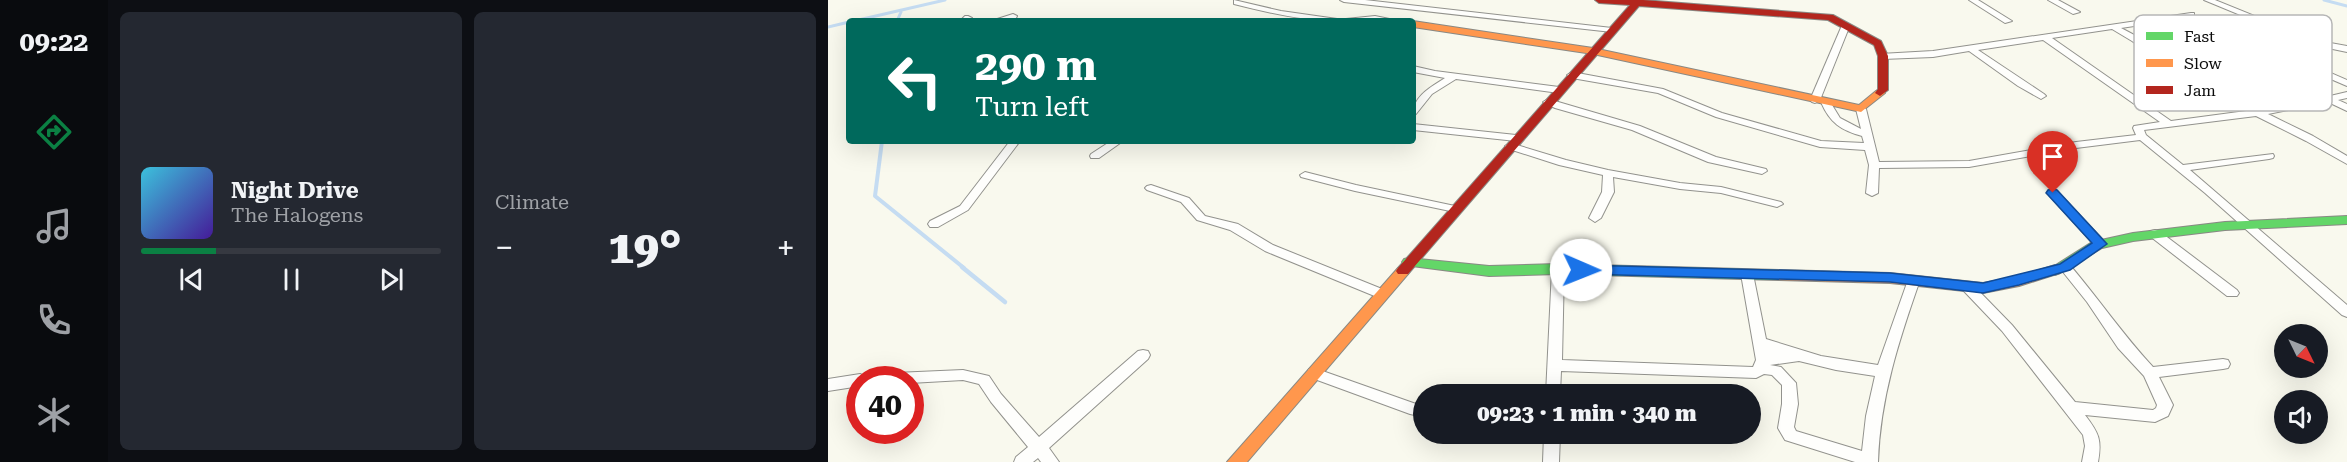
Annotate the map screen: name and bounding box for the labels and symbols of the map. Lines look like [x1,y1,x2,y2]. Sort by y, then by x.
legend [2134,15,2332,111]
text: Fast [2184,27,2215,46]
text: Slow [2184,54,2222,73]
text: Jam [2184,81,2216,100]
pin [2027,131,2078,193]
position arrow [1549,238,1613,302]
north arrow [2274,324,2328,378]
speed limit sign: 40 [846,366,924,444]

